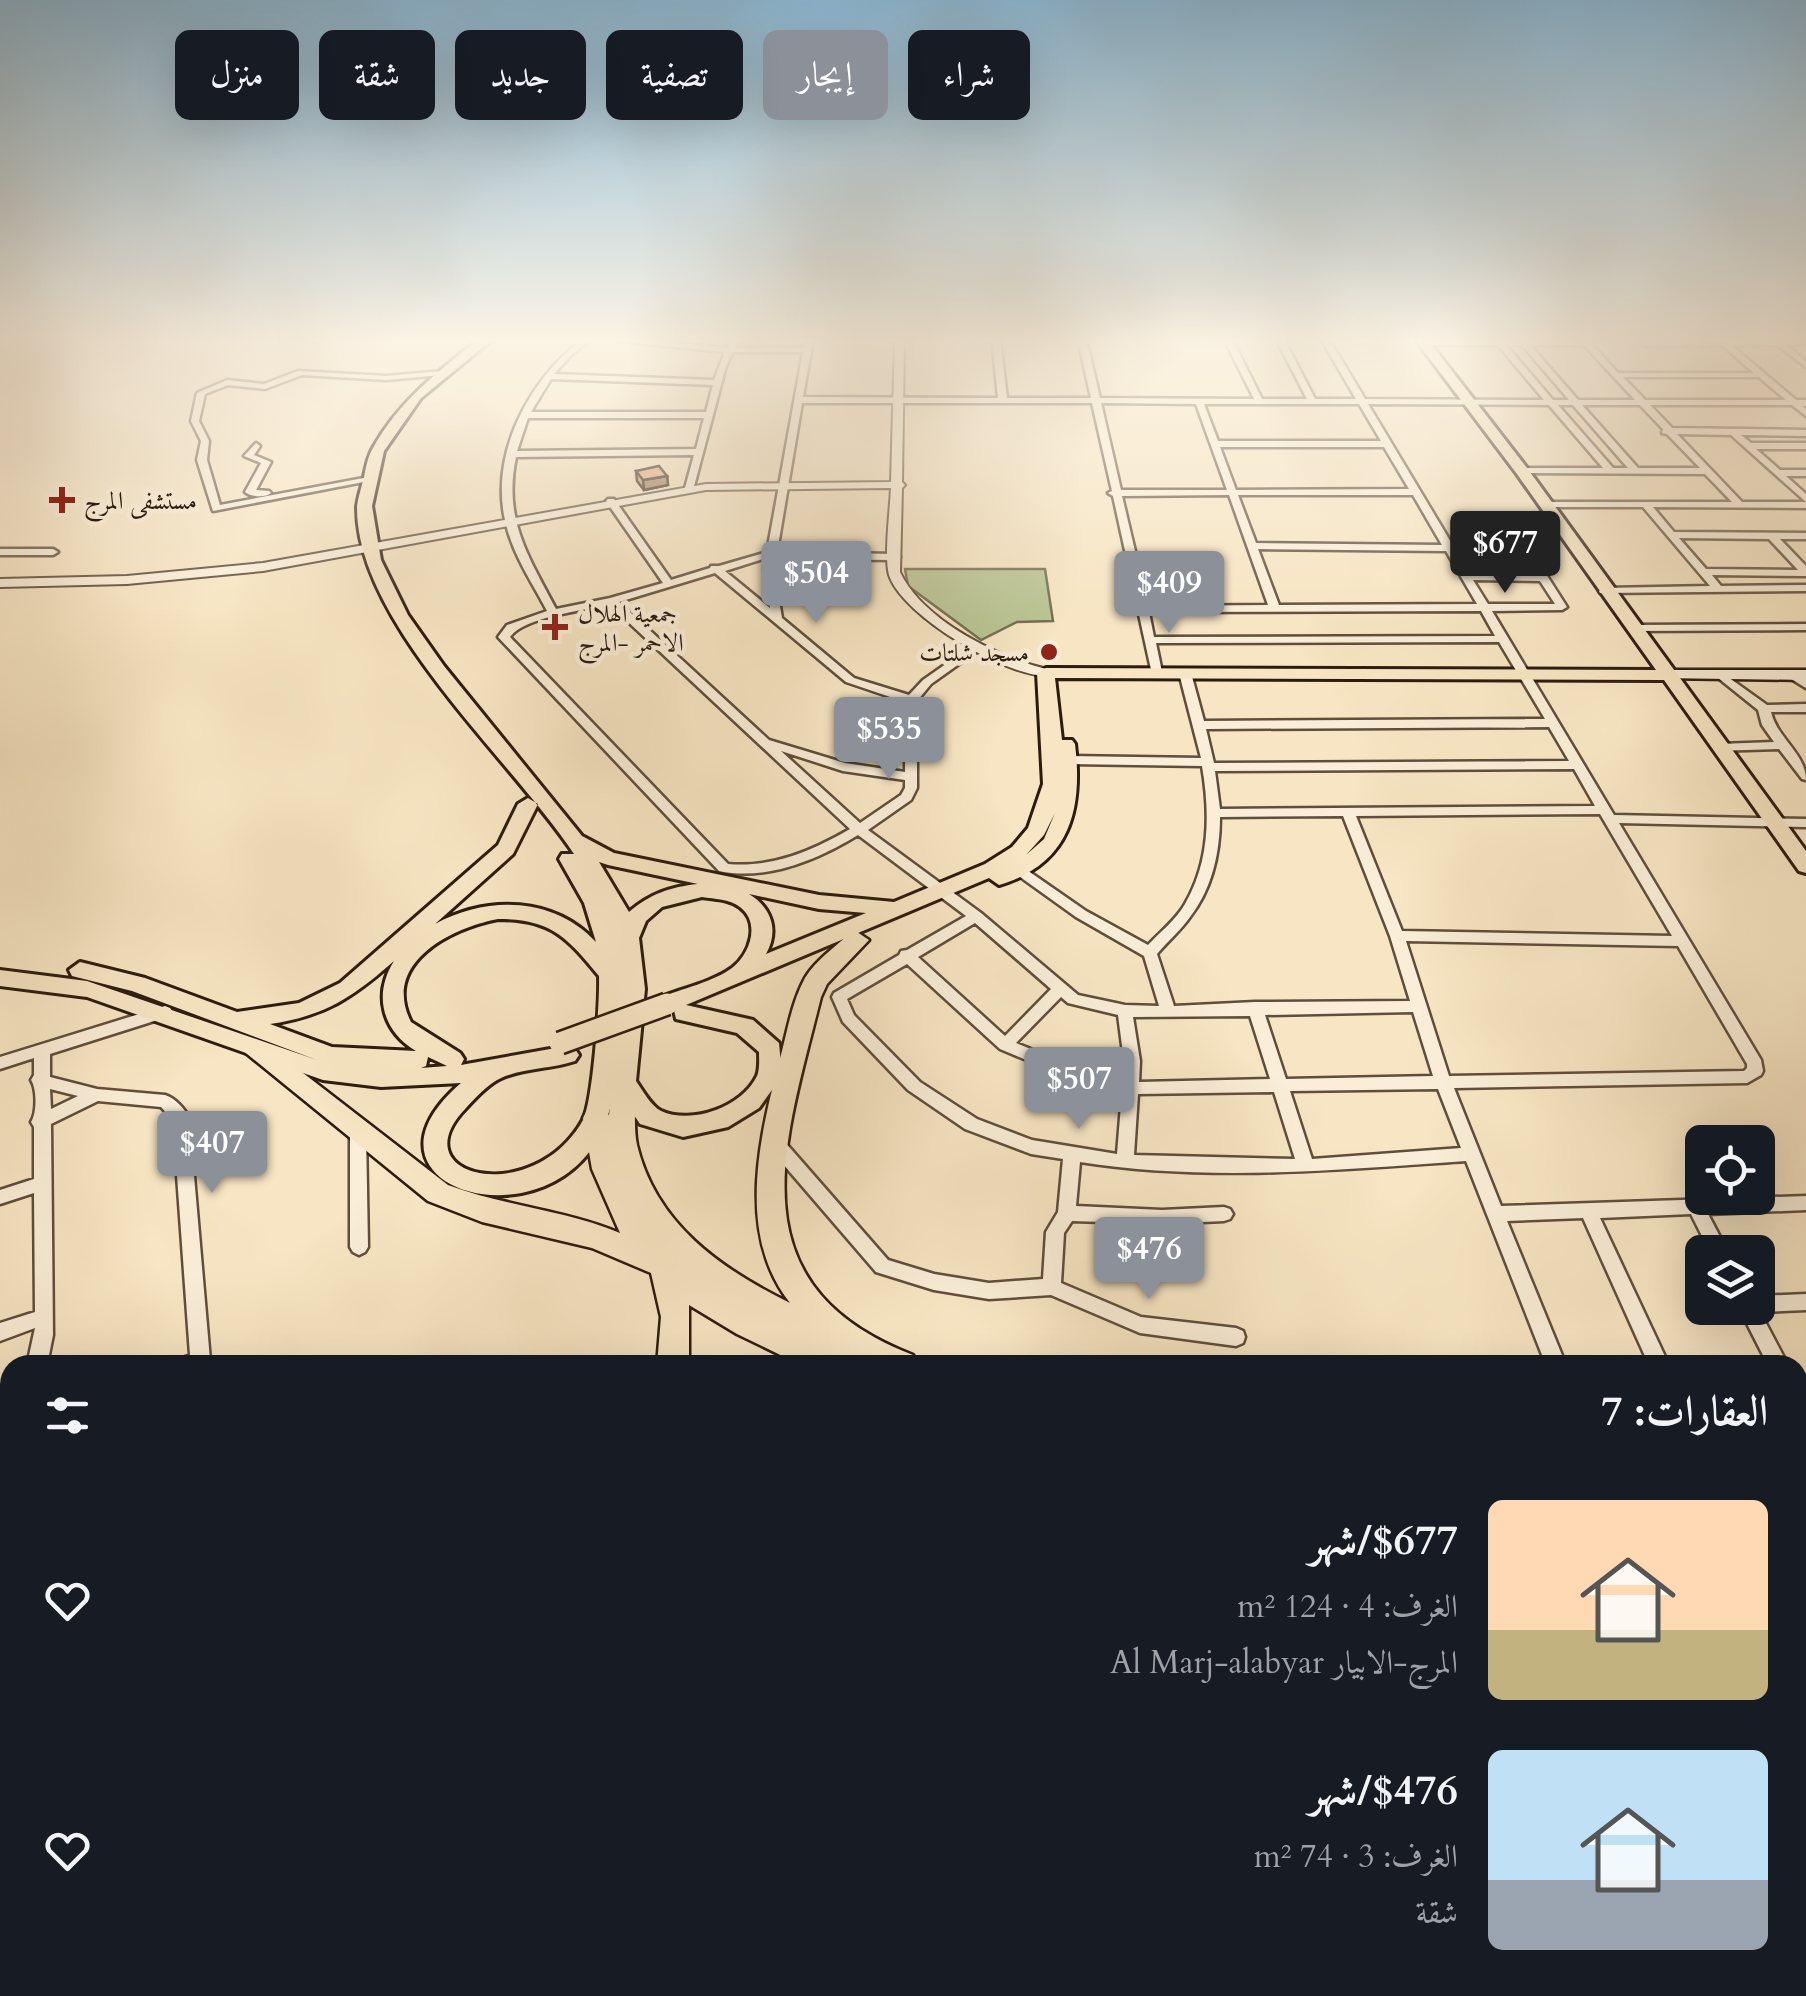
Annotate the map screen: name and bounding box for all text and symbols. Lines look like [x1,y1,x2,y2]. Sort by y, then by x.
chip: منزل [175,30,299,120]
chip: شقة [319,30,435,120]
chip: جديد [455,30,586,120]
chip: تصفية [606,30,743,120]
chip: إيجار [763,30,888,120]
chip: شراء [908,30,1030,120]
place label: مستشفى المرج [84,484,197,522]
marker: مستشفى المرج [49,487,75,513]
pin: $677 [1446,511,1564,596]
text: $677 [1472,521,1538,565]
pin: $504 [757,541,875,626]
text: $504 [783,551,849,595]
pin: $409 [1110,551,1228,636]
text: $409 [1136,561,1202,605]
place label: جمعية الهلال الاحمر -المرج [578,597,684,664]
marker: جمعية الهلال الاحمر -المرج [542,614,568,640]
place label: مسجد شلتات [919,636,1029,670]
marker: مسجد شلتات [1038,641,1060,663]
pin: $535 [830,697,948,782]
text: $535 [856,707,922,751]
pin: $507 [1020,1047,1138,1132]
text: $507 [1046,1057,1112,1101]
pin: $407 [153,1111,271,1196]
text: $407 [179,1121,245,1165]
map controls [1685,1125,1775,1325]
button: locate [1685,1125,1775,1215]
pin: $476 [1090,1217,1208,1302]
text: $476 [1116,1227,1182,1271]
button: layers [1685,1235,1775,1325]
text: العقارات: 7 [1601,1383,1768,1440]
icon: filters [40,1388,95,1443]
text: $677/شهر [1309,1512,1458,1569]
icon: home [1568,1540,1688,1660]
icon: heart [40,1573,95,1628]
text: الغرف: 4 · 124 m² [1237,1585,1458,1629]
text: المرج-الابيار Al Marj-alabyar [1110,1641,1458,1685]
text: $476/شهر [1309,1762,1458,1819]
icon: home [1568,1790,1688,1910]
icon: heart [40,1823,95,1878]
text: الغرف: 3 · 74 m² [1254,1835,1458,1879]
text: شقة [1416,1891,1458,1935]

